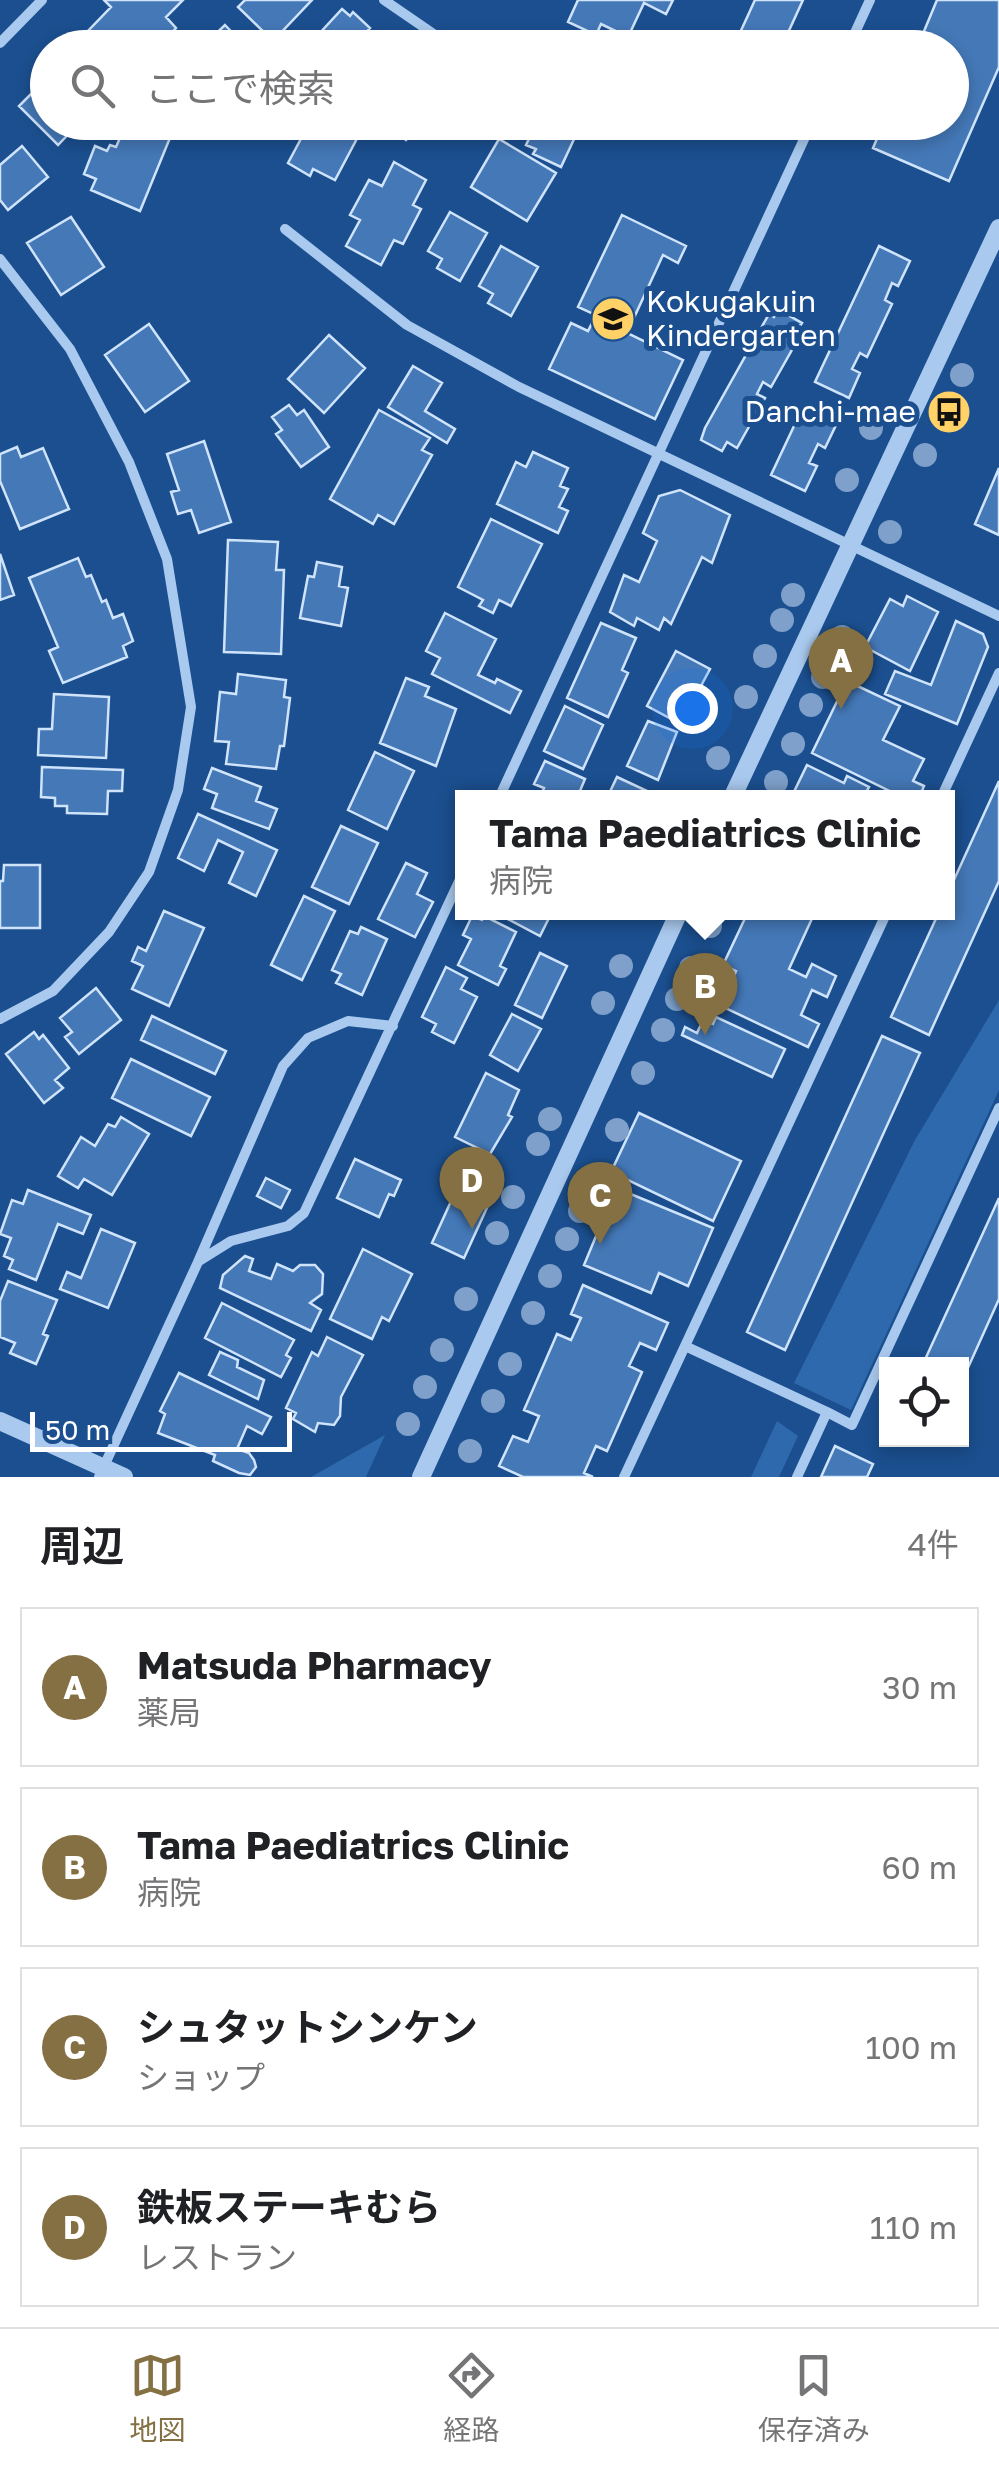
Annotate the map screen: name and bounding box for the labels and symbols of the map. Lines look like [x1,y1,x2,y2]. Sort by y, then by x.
place label: Kokugakuin Kindergarten [646,283,836,353]
school or university icon: Kokugakuin Kindergarten [590,296,636,342]
bus stop icon: Danchi-mae [926,389,972,435]
place label: Danchi-mae [744,393,916,429]
pin: A [808,626,874,709]
your location [667,683,718,734]
pin: B [672,952,738,1035]
pin: D [440,1146,504,1229]
pin: C [568,1162,632,1244]
scale bar [30,1407,292,1452]

